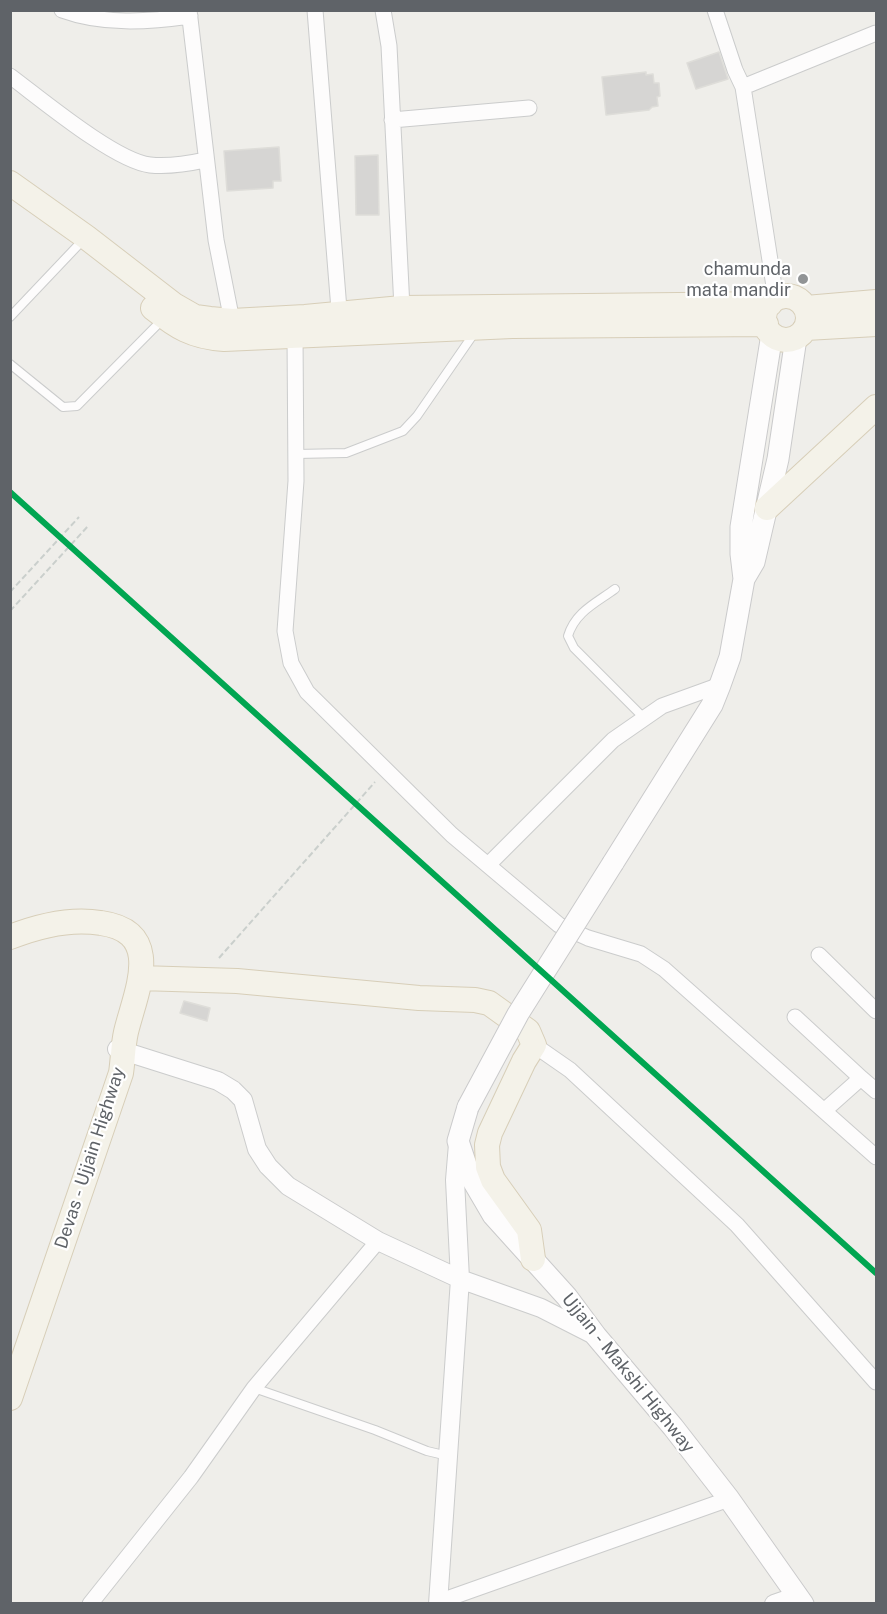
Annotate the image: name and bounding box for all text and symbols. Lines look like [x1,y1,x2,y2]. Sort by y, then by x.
place label: chamunda mata mandir [686,258,791,300]
marker: chamunda mata mandir [796,272,810,286]
street label: Devas - Ujjain Highway [50,1064,130,1252]
street label: Ujjain - Makshi Highway [557,1289,699,1457]

